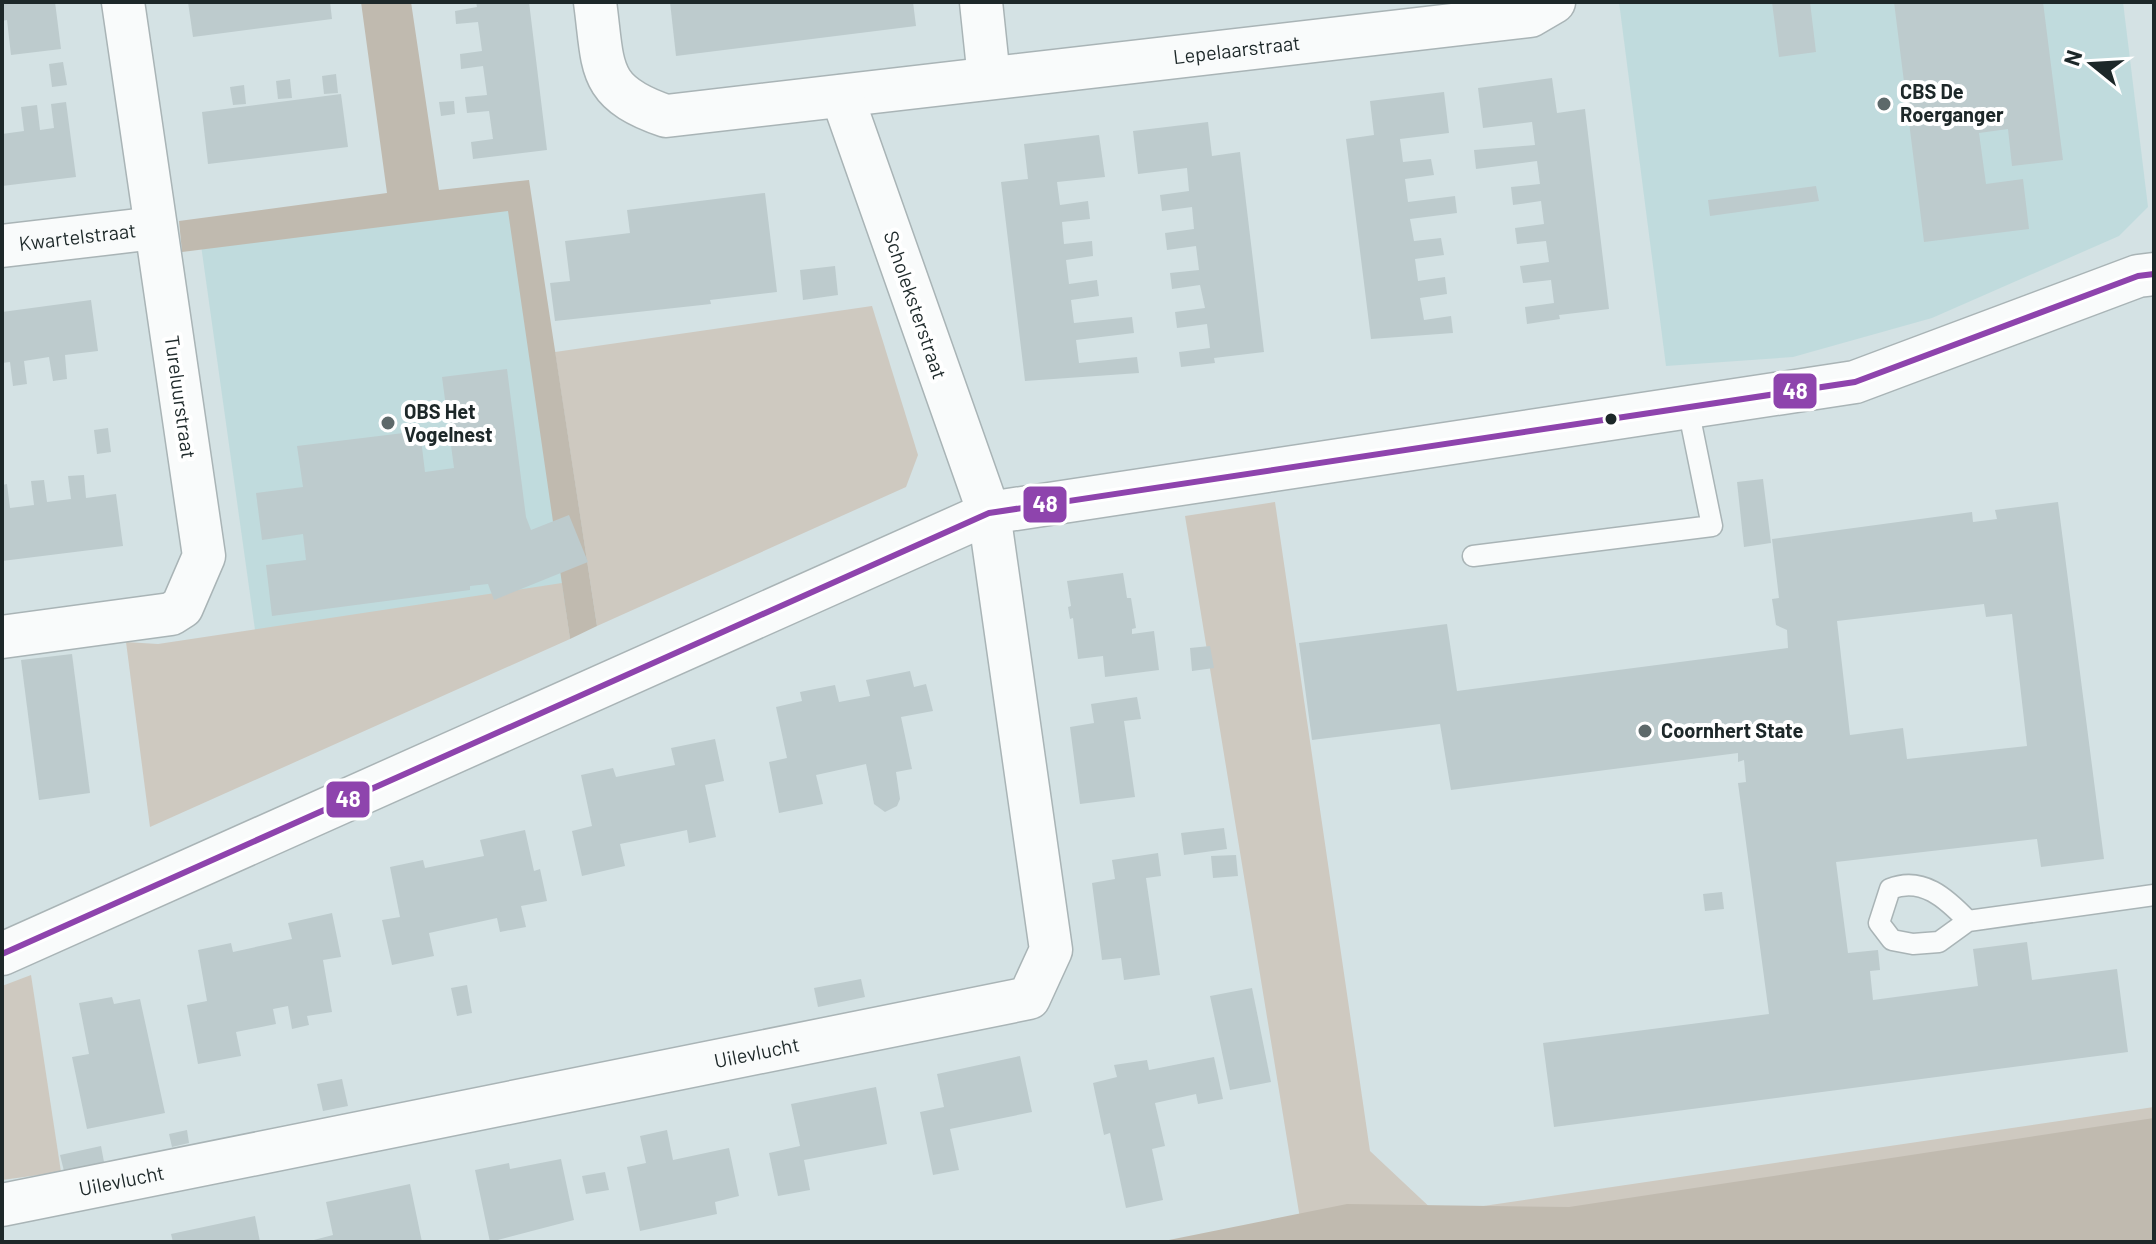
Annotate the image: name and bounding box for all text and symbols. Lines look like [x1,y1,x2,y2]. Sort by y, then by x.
north arrow [2052,24,2132,104]
street label: Lepelaarstraat [1172,30,1301,68]
text: N [2057,47,2087,68]
place label: CBS De Roerganger [1900,79,2004,126]
marker: CBS De Roerganger [1875,95,1893,113]
street label: Kwartelstraat [17,217,137,255]
street label: Scholeksterstraat [879,227,953,382]
street label: Tureluurstraat [160,334,202,460]
line badge: 48 [1772,372,1818,410]
text: 48 [1782,377,1808,403]
place label: OBS Het Vogelnest [404,399,493,446]
unlabelled marker [1603,411,1619,427]
marker: OBS Het Vogelnest [379,414,397,432]
line badge: 48 [1022,485,1068,524]
text: 48 [1032,490,1058,516]
place label: Coornhert State [1661,718,1803,742]
marker: Coornhert State [1636,722,1654,740]
line badge: 48 [325,780,371,819]
text: 48 [335,785,361,811]
street label: Uilevlucht [712,1032,801,1072]
street label: Uilevlucht [77,1160,166,1200]

